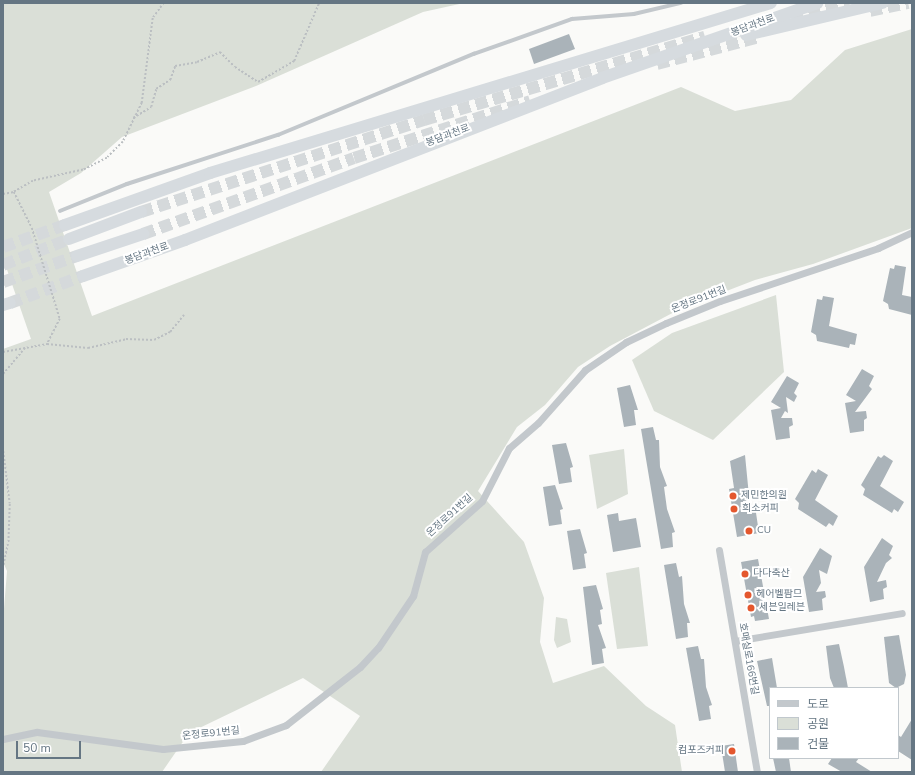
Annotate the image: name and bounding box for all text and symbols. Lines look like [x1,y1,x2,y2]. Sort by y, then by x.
street label: 봉담과천로 [729,12,777,40]
street label: 봉담과천로 [424,122,472,150]
street label: 봉담과천로 [123,240,171,268]
street label: 온정로91번길 [670,284,728,316]
place label: 제민한의원 [741,490,787,502]
marker: 제민한의원 [728,491,738,501]
street label: 온정로91번길 [424,492,476,540]
place label: 희소커피 [742,503,779,515]
marker: 희소커피 [729,504,739,514]
place label: CU [757,525,771,537]
marker: CU [744,526,754,536]
place label: 다다축산 [753,568,790,580]
marker: 다다축산 [740,569,750,579]
place label: 헤어벨팜므 [756,589,802,601]
marker: 헤어벨팜므 [743,590,753,600]
place label: 세븐일레븐 [759,602,805,614]
marker: 세븐일레븐 [746,603,756,613]
street label: 호매실로166번길 [736,622,760,696]
legend [769,687,899,759]
text: 도로 [807,696,829,712]
text: 공원 [807,716,829,732]
street label: 온정로91번길 [182,725,240,743]
scale bar [18,733,83,759]
text: 건물 [807,736,829,752]
text: 50 m [23,740,51,756]
place label: 컴포즈커피 [678,745,724,757]
marker: 컴포즈커피 [727,746,737,756]

